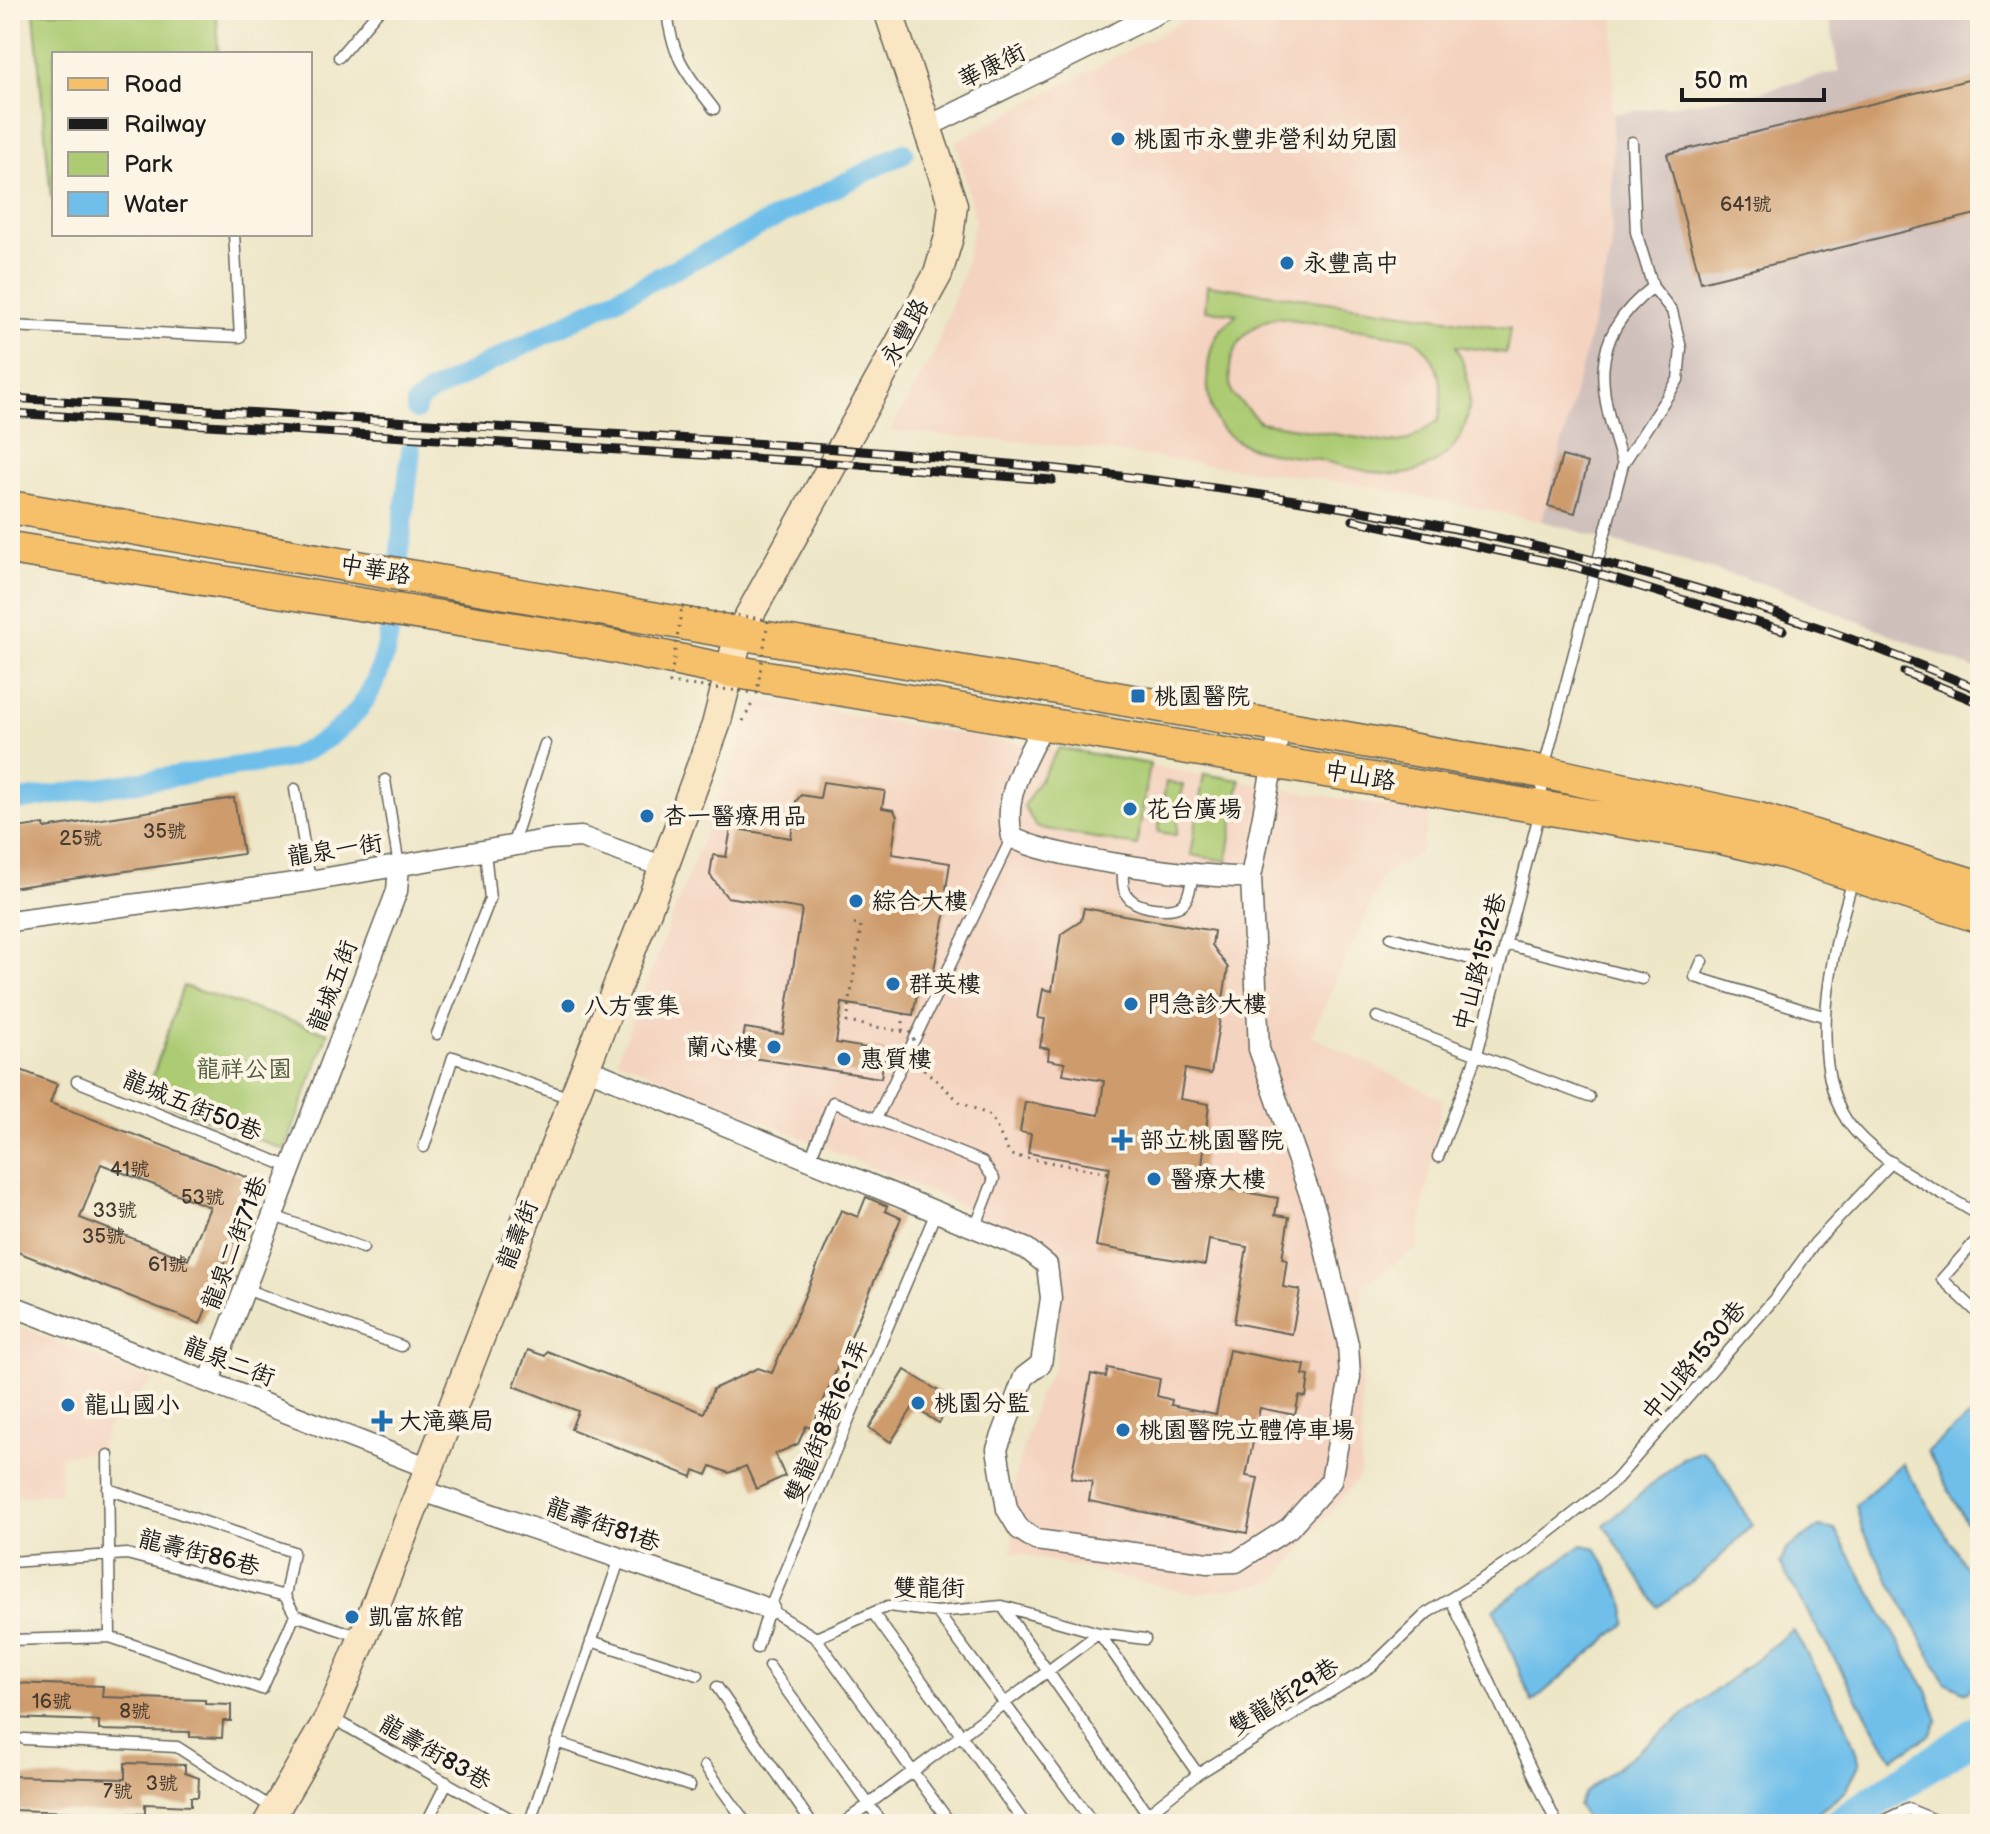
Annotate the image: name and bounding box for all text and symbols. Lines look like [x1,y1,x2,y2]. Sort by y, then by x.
street label: 華康街 [953,37,1031,95]
legend [52,52,312,236]
scale bar [1682,52,1824,102]
text: 50 m [1694,66,1748,95]
text: Road [124,70,182,99]
text: Railway [124,110,206,139]
place label: 桃園市永豐非營利幼兒園 [1134,125,1398,154]
marker: 桃園市永豐非營利幼兒園 [1109,130,1127,148]
text: Park [124,150,172,179]
text: Water [124,190,188,219]
house number: 641號 [1720,193,1772,217]
place label: 永豐高中 [1303,249,1399,278]
marker: 永豐高中 [1278,254,1296,272]
street label: 永豐路 [875,293,935,371]
street label: 中華路 [337,549,413,591]
place label: 桃園醫院 [1154,682,1250,711]
marker: 桃園醫院 [1129,687,1147,705]
street label: 中山路 [1322,755,1398,797]
place label: 花台廣場 [1146,795,1242,824]
marker: 花台廣場 [1121,800,1139,818]
place label: 杏一醫療用品 [663,802,807,831]
marker: 杏一醫療用品 [638,807,656,825]
house number: 35號 [143,820,187,844]
house number: 25號 [59,827,103,851]
street label: 龍泉一街 [285,828,385,872]
place label: 綜合大樓 [872,887,968,916]
street label: 中山路1512巷 [1448,889,1512,1035]
marker: 綜合大樓 [847,892,865,910]
street label: 龍城五街 [302,936,364,1036]
place label: 群英樓 [909,970,981,999]
marker: 群英樓 [884,975,902,993]
place label: 門急診大樓 [1147,990,1267,1019]
place label: 八方雲集 [584,992,680,1021]
marker: 門急診大樓 [1122,995,1140,1013]
marker: 八方雲集 [559,997,577,1015]
place label: 蘭心樓 [686,1033,758,1062]
marker: 蘭心樓 [765,1038,783,1056]
place label: 惠質樓 [860,1045,932,1074]
marker: 惠質樓 [835,1050,853,1068]
park label: 龍祥公園 [196,1055,292,1084]
street label: 龍城五街50巷 [118,1065,266,1147]
place label: 部立桃園醫院 [1140,1126,1284,1155]
marker: 部立桃園醫院 [1111,1129,1133,1151]
house number: 41號 [110,1158,150,1182]
place label: 醫療大樓 [1170,1165,1266,1194]
marker: 醫療大樓 [1145,1170,1163,1188]
street label: 龍泉二街71巷 [196,1172,274,1314]
house number: 53號 [181,1186,225,1210]
street label: 龍壽街 [492,1196,544,1274]
house number: 33號 [93,1199,137,1223]
house number: 35號 [82,1225,126,1249]
house number: 61號 [148,1253,188,1277]
street label: 中山路1530巷 [1635,1295,1753,1427]
street label: 龍泉二街 [179,1331,279,1393]
street label: 雙龍街8巷16-1弄 [779,1334,875,1508]
place label: 桃園分監 [934,1389,1030,1418]
place label: 龍山國小 [84,1391,180,1420]
marker: 桃園分監 [909,1394,927,1412]
marker: 龍山國小 [59,1396,77,1414]
place label: 大滝藥局 [398,1407,494,1436]
marker: 大滝藥局 [373,1412,391,1430]
place label: 桃園醫院立體停車場 [1139,1416,1355,1445]
marker: 桃園醫院立體停車場 [1114,1421,1132,1439]
street label: 龍壽街81巷 [542,1492,664,1558]
street label: 龍壽街86巷 [135,1524,263,1582]
street label: 雙龍街 [893,1574,965,1603]
place label: 凱富旅館 [368,1603,464,1632]
marker: 凱富旅館 [343,1608,361,1626]
street label: 雙龍街29巷 [1224,1652,1344,1742]
house number: 16號 [32,1690,72,1714]
house number: 8號 [119,1700,151,1724]
street label: 龍壽街83巷 [374,1709,496,1797]
house number: 3號 [146,1772,178,1796]
house number: 7號 [103,1780,133,1804]

